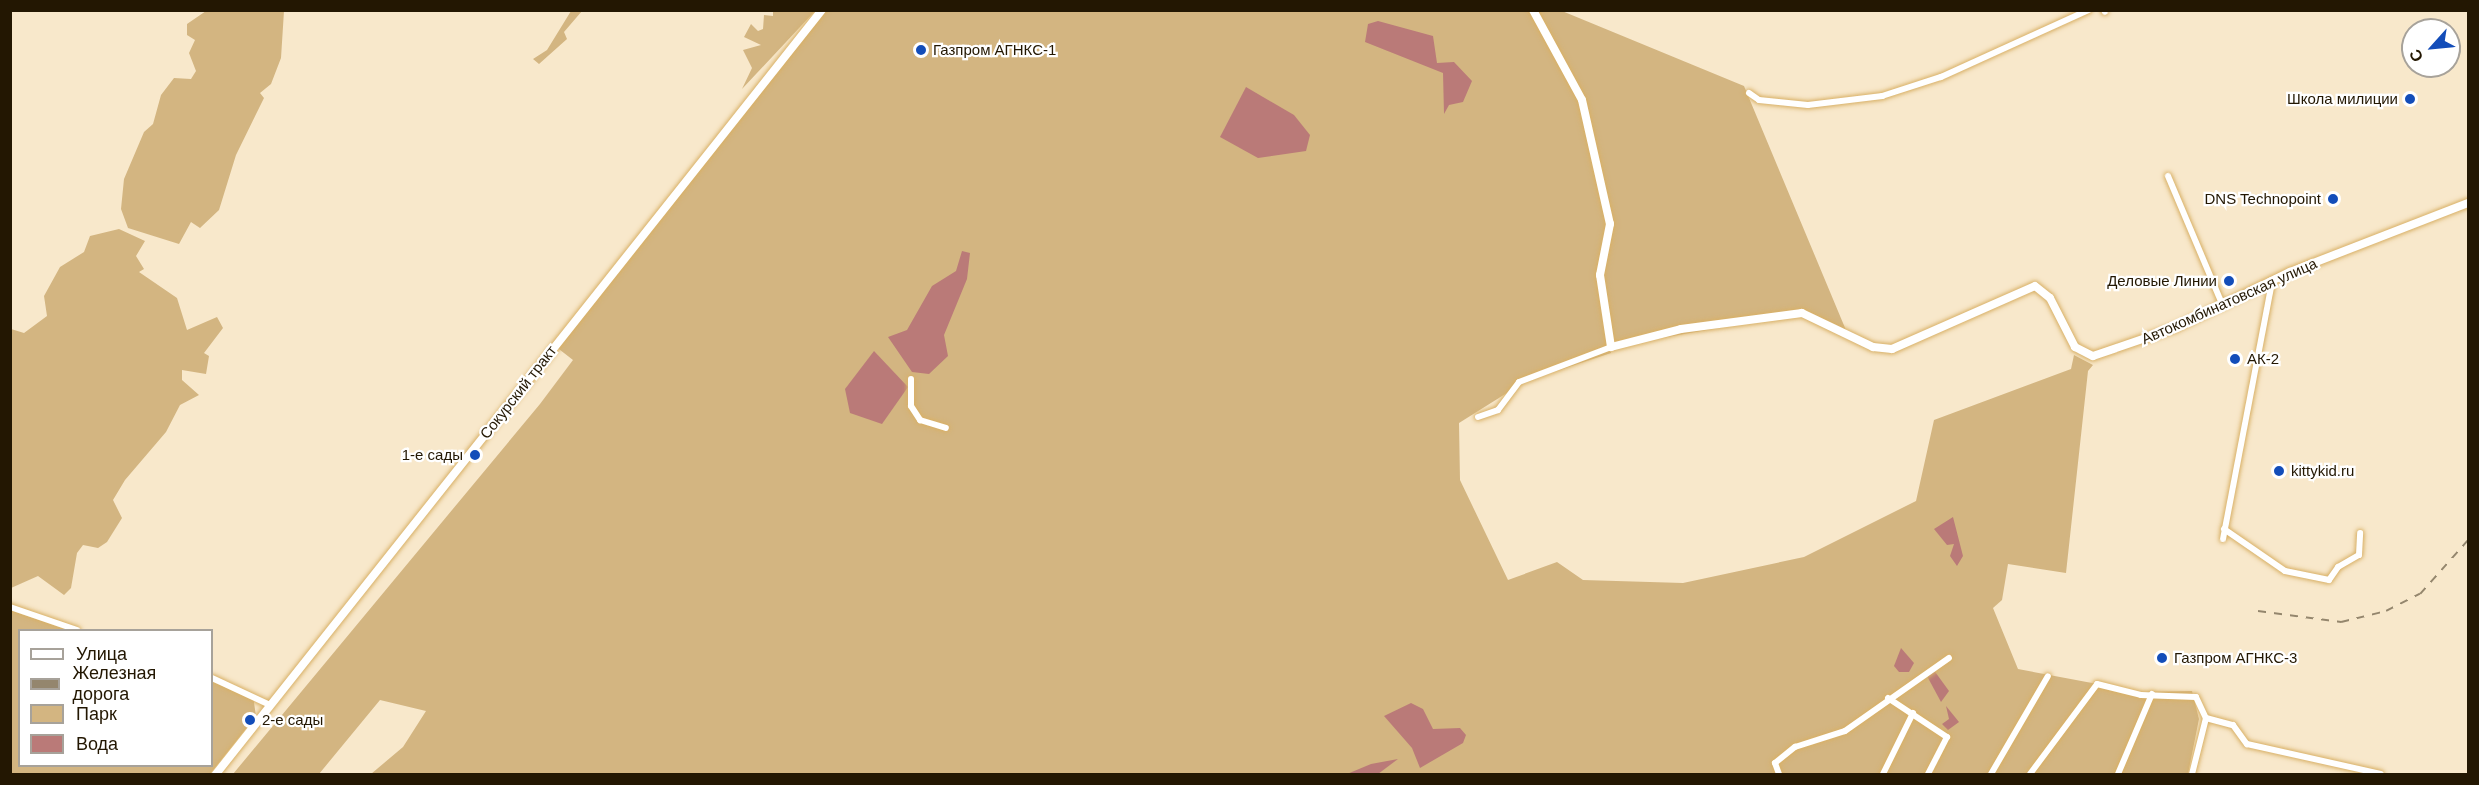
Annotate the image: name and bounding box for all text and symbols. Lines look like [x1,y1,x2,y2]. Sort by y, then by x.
north arrow [2401,18,2461,78]
place label: Газпром АГНКС-1 [933,41,1056,59]
marker: Газпром АГНКС-1 [914,43,928,57]
text: С [2406,46,2426,65]
place label: Школа милиции [2287,90,2398,108]
marker: Школа милиции [2403,92,2417,106]
place label: DNS Technopoint [2204,190,2321,208]
marker: DNS Technopoint [2326,192,2340,206]
street label: Автокомбинатовская улица [2138,254,2320,348]
place label: Деловые Линии [2107,272,2217,290]
marker: Деловые Линии [2222,274,2236,288]
street label: Сокурский тракт [476,342,560,442]
place label: АК-2 [2247,350,2279,368]
marker: АК-2 [2228,352,2242,366]
place label: 1-е сады [402,446,463,464]
marker: 1-е сады [468,448,482,462]
place label: kittykid.ru [2291,462,2354,480]
marker: kittykid.ru [2272,464,2286,478]
legend [18,629,213,767]
text: Улица [76,644,127,664]
place label: Газпром АГНКС-3 [2174,649,2297,667]
marker: Газпром АГНКС-3 [2155,651,2169,665]
text: Железная дорога [72,663,156,704]
text: Парк [76,704,117,724]
place label: 2-е сады [262,711,323,729]
marker: 2-е сады [243,713,257,727]
text: Вода [76,734,118,754]

